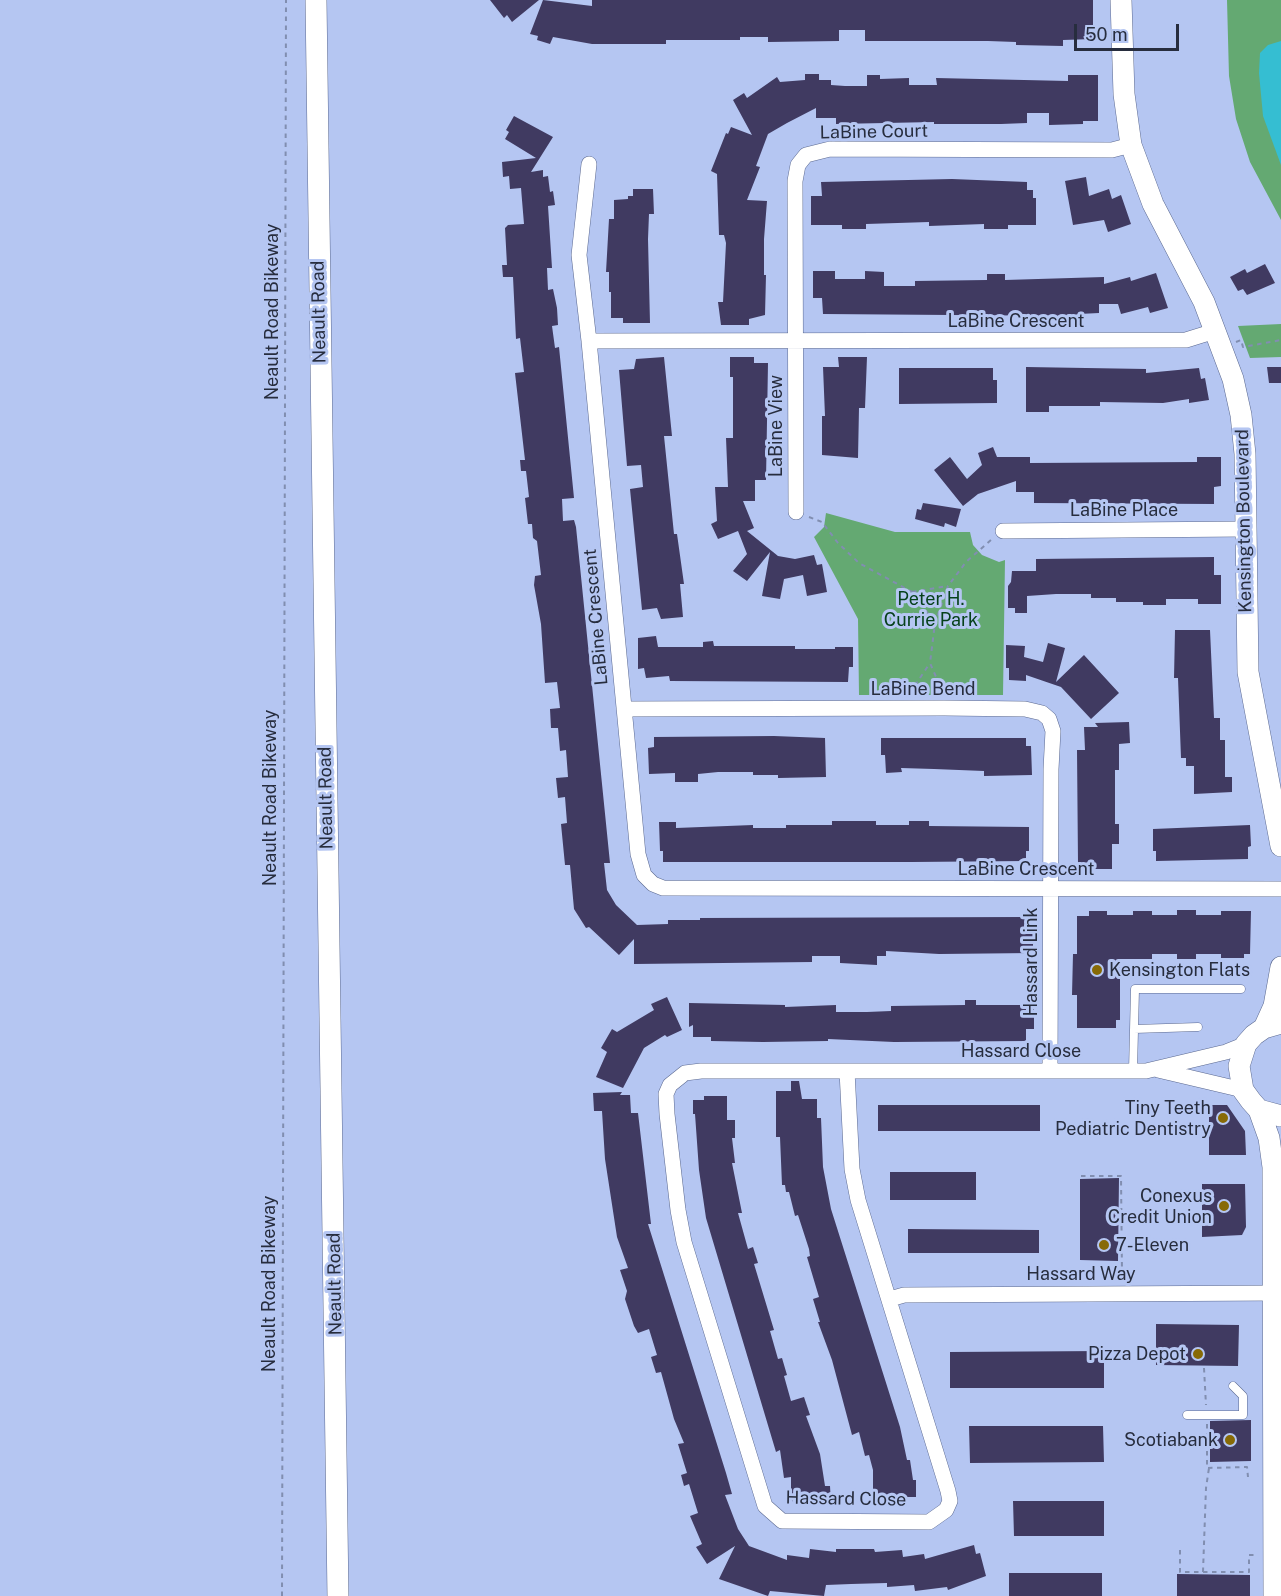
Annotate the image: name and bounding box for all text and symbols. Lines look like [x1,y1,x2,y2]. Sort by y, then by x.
scale bar [1077,12,1182,50]
text: 50 m [1085,24,1128,45]
street label: LaBine Court [820,120,928,144]
street label: Neault Road Bikeway [261,224,283,400]
street label: Neault Road [307,260,331,364]
street label: LaBine Crescent [947,310,1085,332]
street label: LaBine View [765,375,787,477]
street label: Kensington Boulevard [1232,429,1256,613]
street label: LaBine Place [1070,499,1178,521]
street label: LaBine Crescent [579,548,613,686]
park label: Peter H. Currie Park [884,588,978,630]
street label: LaBine Bend [870,678,976,700]
street label: Neault Road Bikeway [259,710,281,886]
street label: Neault Road [314,746,338,850]
street label: LaBine Crescent [957,858,1095,880]
street label: Hassard Link [1020,907,1042,1017]
place label: Kensington Flats [1109,959,1250,981]
marker: Kensington Flats [1090,963,1104,977]
street label: Hassard Close [961,1040,1081,1062]
place label: Tiny Teeth Pediatric Dentistry [1055,1097,1211,1140]
marker: Tiny Teeth Pediatric Dentistry [1216,1111,1230,1125]
place label: Conexus Credit Union [1108,1185,1212,1228]
street label: Neault Road Bikeway [258,1196,280,1372]
marker: Conexus Credit Union [1217,1199,1231,1213]
street label: Neault Road [323,1232,347,1336]
place label: 7-Eleven [1116,1234,1189,1256]
marker: 7-Eleven [1097,1238,1111,1252]
street label: Hassard Way [1026,1263,1136,1285]
place label: Pizza Depot [1088,1343,1186,1365]
marker: Pizza Depot [1191,1347,1205,1361]
place label: Scotiabank [1124,1429,1218,1451]
marker: Scotiabank [1223,1433,1237,1447]
street label: Hassard Close [786,1487,906,1511]

